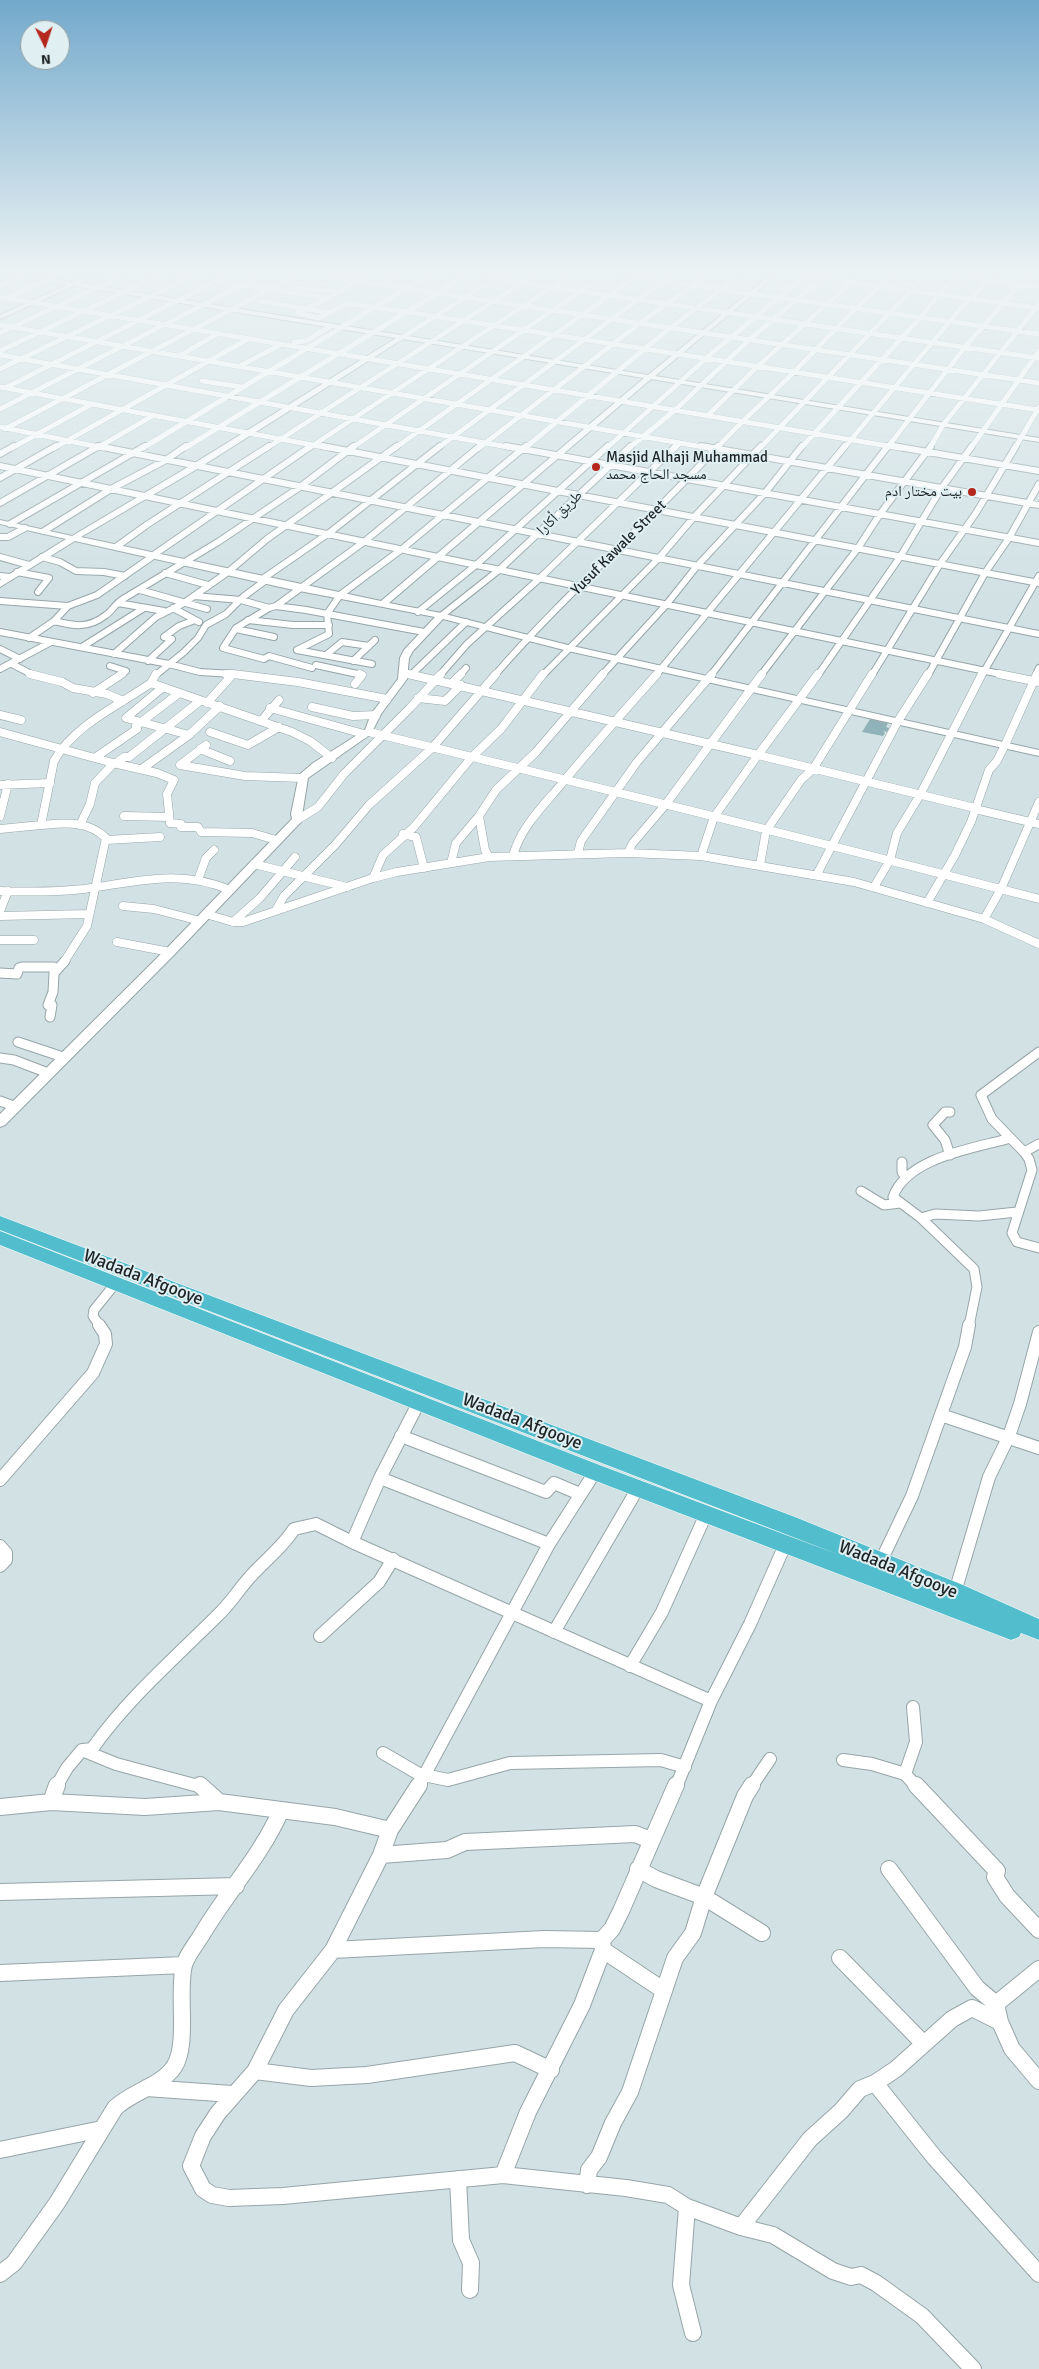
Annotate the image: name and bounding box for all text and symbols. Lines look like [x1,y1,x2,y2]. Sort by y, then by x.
north arrow [20,20,70,70]
text: N [41,51,51,68]
place label: Masjid Alhaji Muhammad مسجد الحاج محمد [606,449,768,484]
marker: Masjid Alhaji Muhammad مسجد الحاج محمد [590,461,602,473]
place label: بيت مختار ادم [885,483,962,501]
marker: بيت مختار ادم [966,486,978,498]
street label: طريق أكارا [533,487,587,539]
street label: Yusuf Kawale Street [568,497,670,599]
street label: Wadada Afgooye [80,1245,206,1311]
street label: Wadada Afgooye [459,1389,585,1455]
street label: Wadada Afgooye [835,1536,961,1604]

